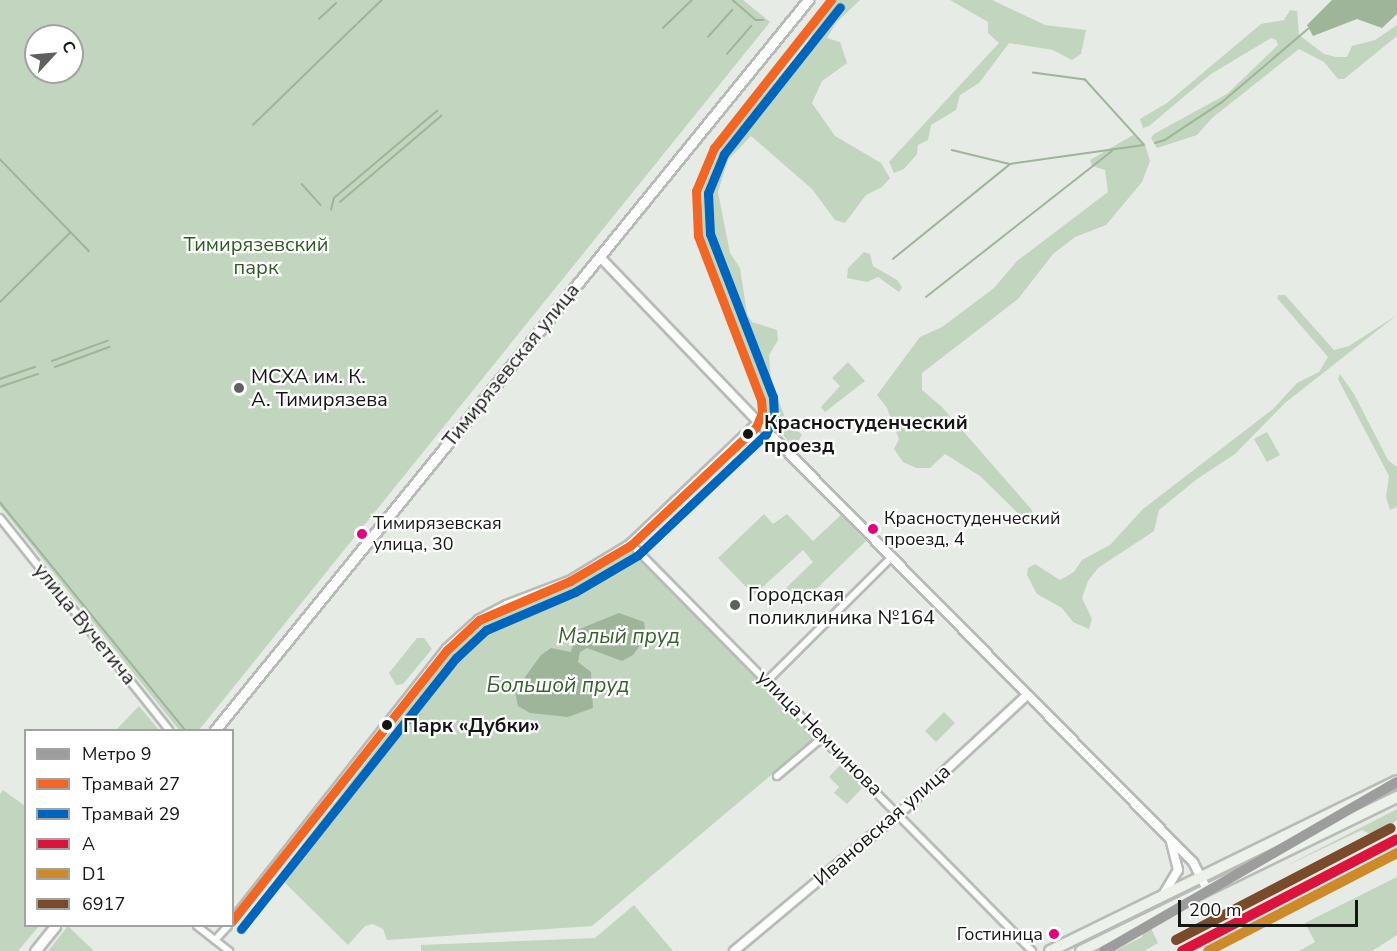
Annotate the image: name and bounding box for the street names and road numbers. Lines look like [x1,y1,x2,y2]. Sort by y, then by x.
street label: Тимирязевская улица [438,278,584,452]
street label: улица Вучетича [29,558,141,690]
street label: улица Немчинова [752,665,888,801]
street label: Ивановская улица [809,759,955,891]

